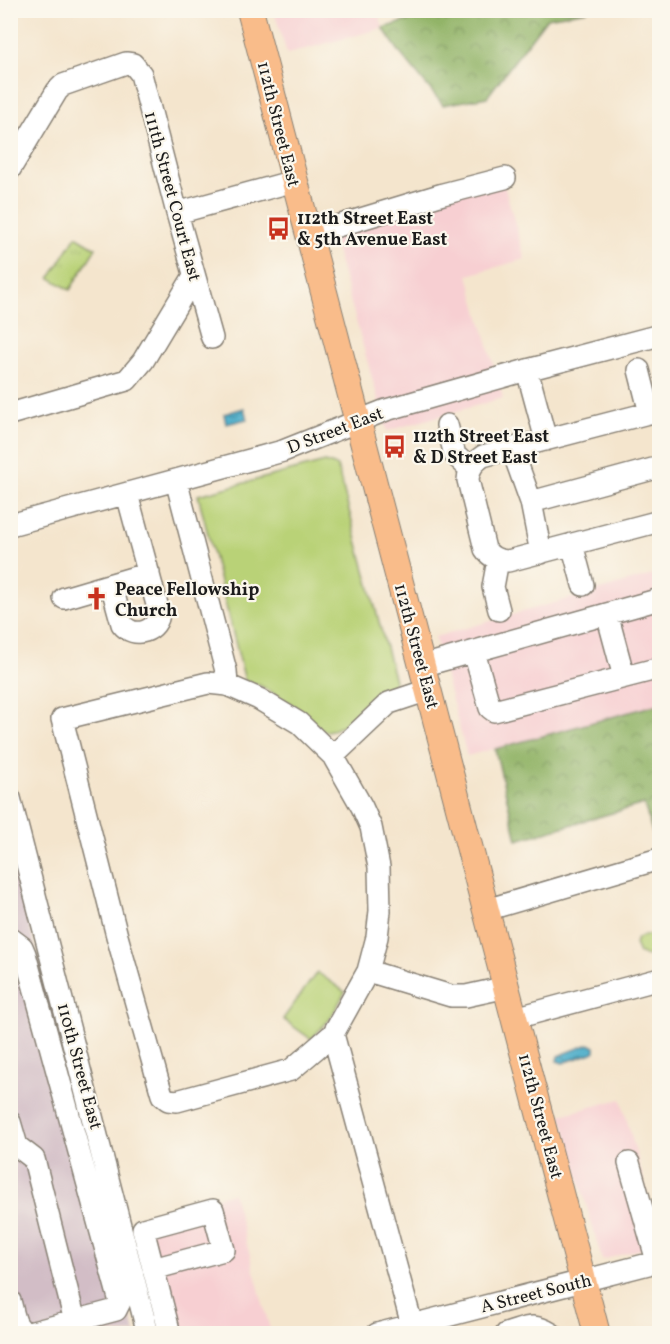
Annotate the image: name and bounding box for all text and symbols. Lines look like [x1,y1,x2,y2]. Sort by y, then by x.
street label: 112th Street East [250,59,305,190]
street label: 111th Street Court East [137,109,206,284]
place label: 112th Street East & 5th Avenue East [297,207,447,253]
bus stop icon: 112th Street East & 5th Avenue East [266,215,292,241]
street label: D Street East [284,402,387,461]
place label: 112th Street East & D Street East [413,425,549,471]
bus stop icon: 112th Street East & D Street East [382,433,408,459]
place label: Peace Fellowship Church [115,578,259,624]
street label: 112th Street East [387,581,444,712]
church icon: Peace Fellowship Church [84,586,110,612]
street label: 110th Street East [50,1000,107,1132]
street label: 112th Street East [511,1051,568,1182]
street label: A Street South [478,1269,595,1320]

